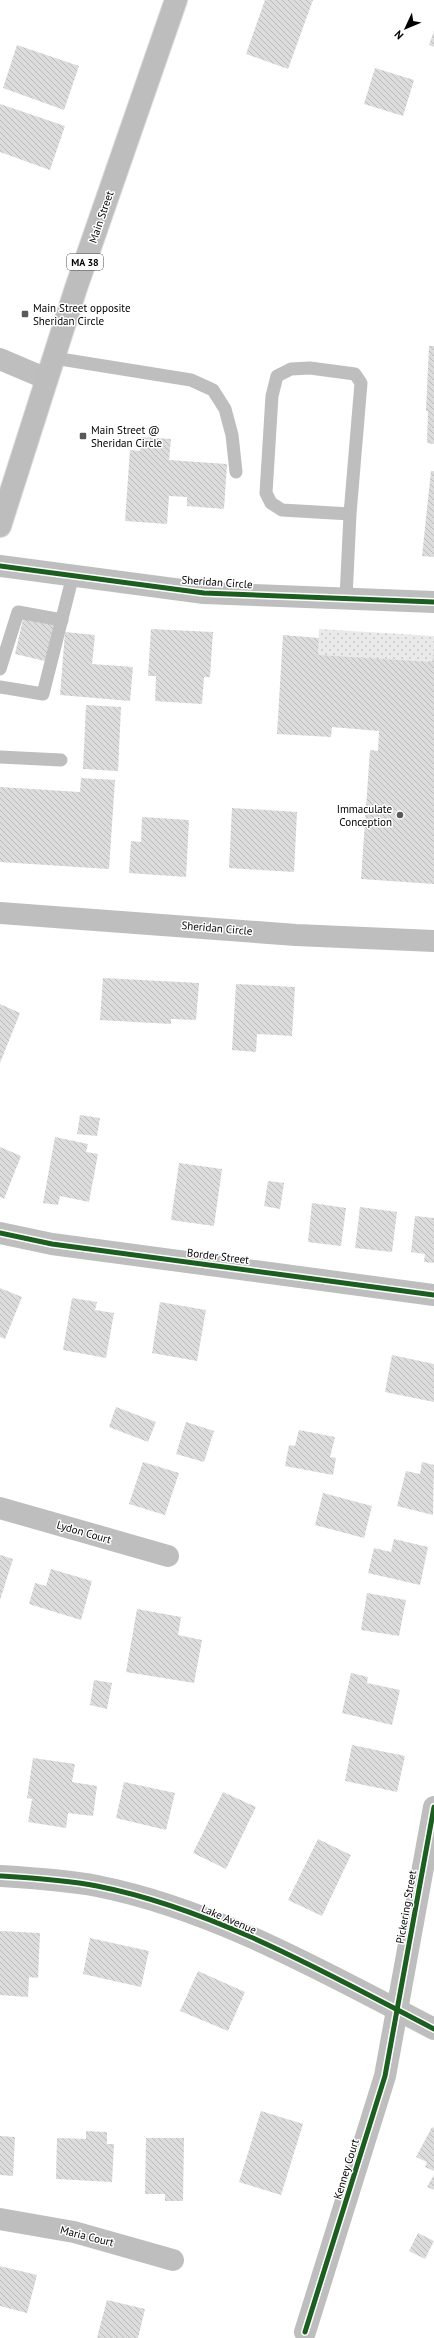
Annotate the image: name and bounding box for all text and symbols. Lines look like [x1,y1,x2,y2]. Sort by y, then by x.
north arrow [386,8,426,48]
text: N [391,27,406,42]
street label: Main Street [86,189,117,245]
road number: MA 38 [67,254,103,270]
place label: Main Street opposite Sheridan Circle [33,301,131,328]
marker: Main Street opposite Sheridan Circle [20,309,30,319]
place label: Main Street @ Sheridan Circle [91,423,163,450]
marker: Main Street @ Sheridan Circle [78,431,88,441]
street label: Sheridan Circle [181,573,253,591]
place label: Immaculate Conception [337,802,392,829]
marker: Immaculate Conception [395,810,405,820]
street label: Sheridan Circle [181,918,253,938]
street label: Border Street [186,1245,250,1267]
street label: Lydon Court [55,1518,113,1547]
street label: Pickering Street [393,1869,419,1945]
street label: Lake Avenue [199,1901,259,1937]
street label: Kenney Court [330,2137,362,2201]
street label: Maria Court [59,2223,116,2249]

